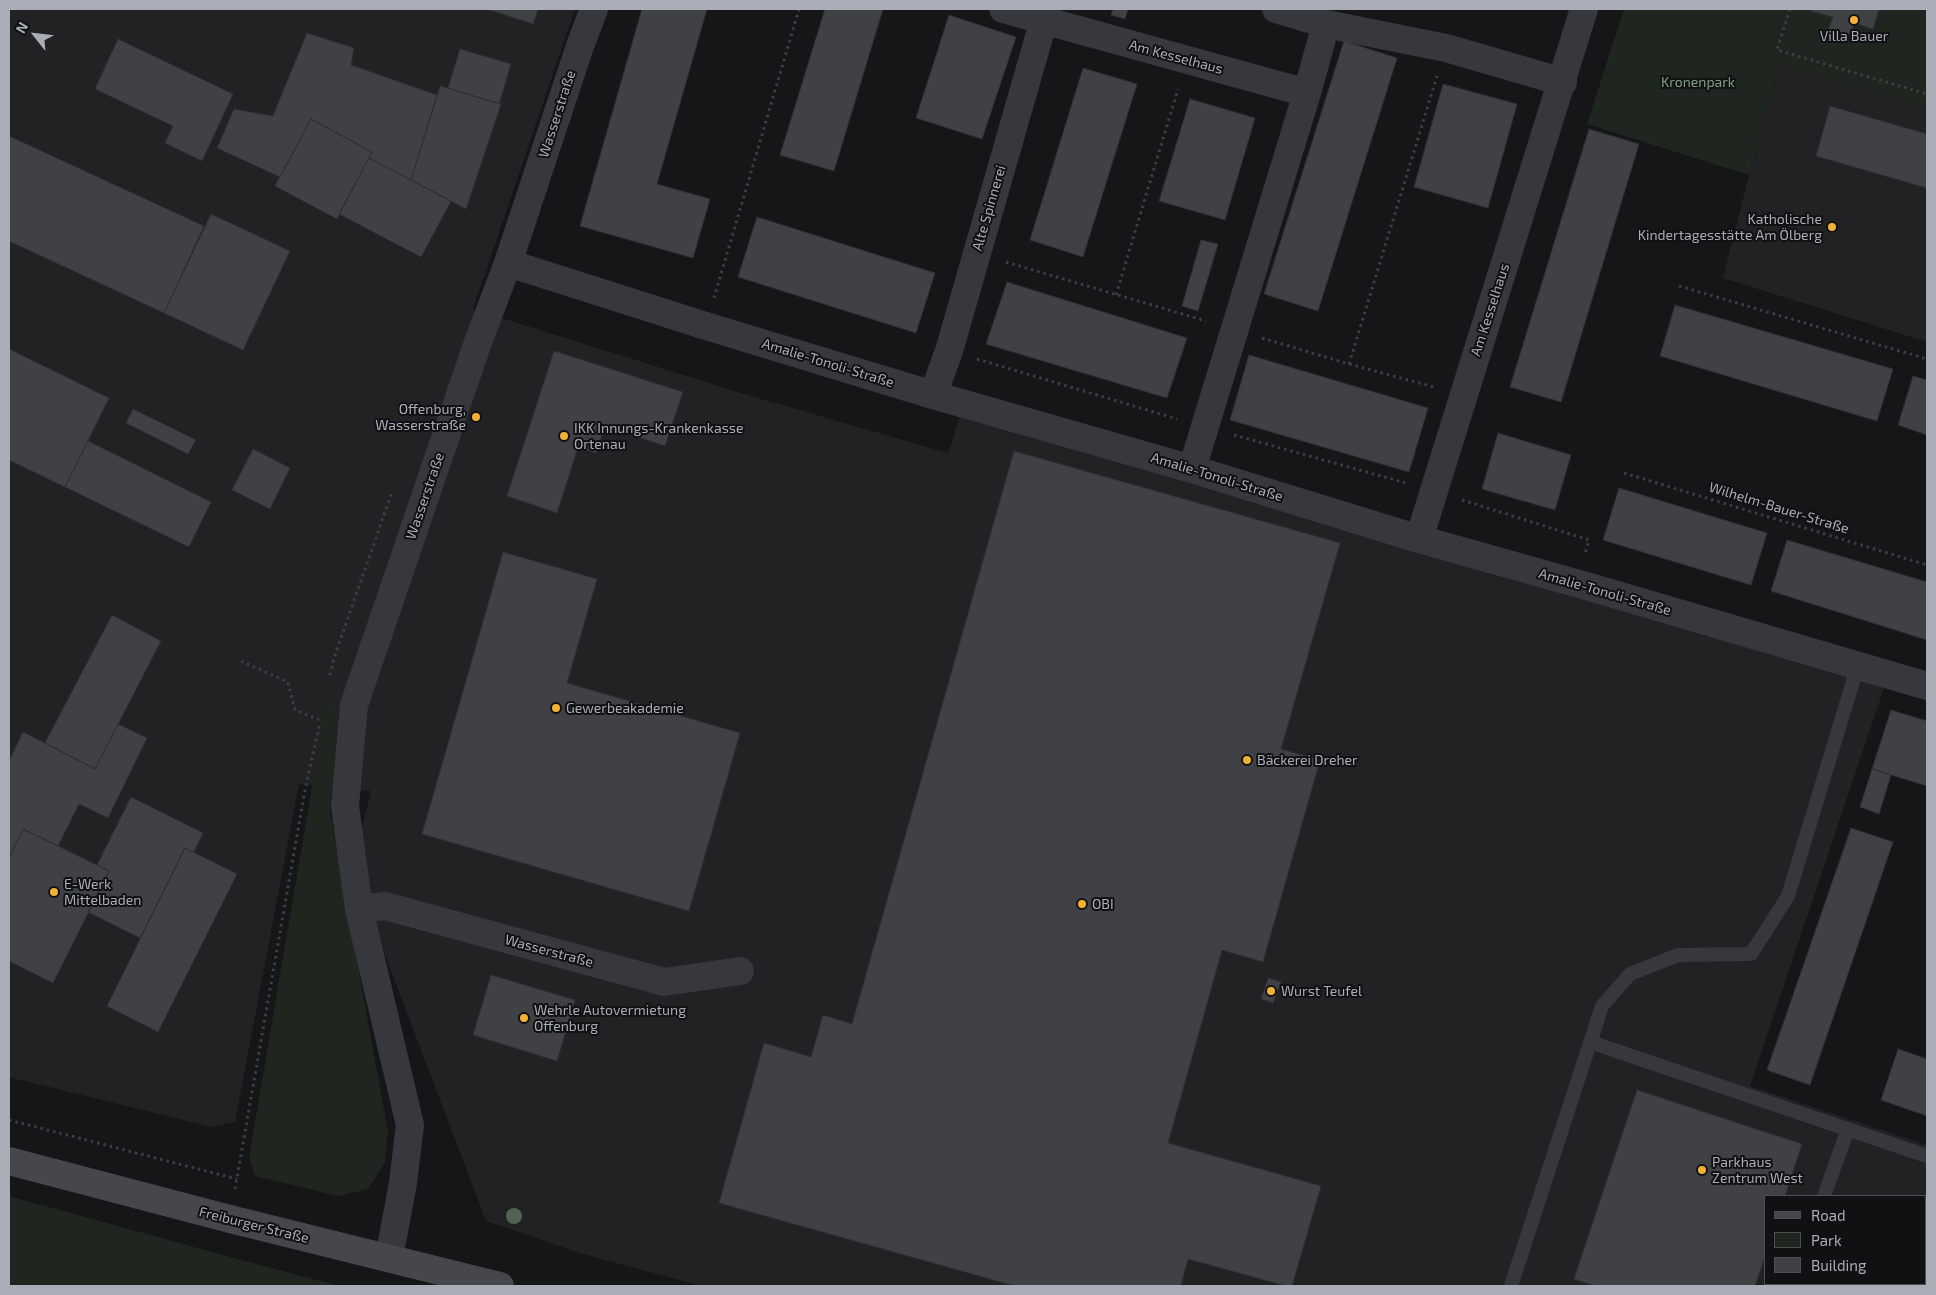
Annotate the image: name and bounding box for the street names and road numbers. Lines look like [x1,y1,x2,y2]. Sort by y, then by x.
street label: Am Kesselhaus [1127,36,1225,78]
street label: Wasserstraße [535,68,579,160]
street label: Alte Spinnerei [969,163,1009,253]
street label: Am Kesselhaus [1467,262,1513,358]
street label: Amalie-Tonoli-Straße [760,335,896,391]
street label: Amalie-Tonoli-Straße [1149,449,1285,505]
street label: Wasserstraße [402,450,448,542]
street label: Wilhelm-Bauer-Straße [1707,479,1851,537]
street label: Amalie-Tonoli-Straße [1537,565,1673,619]
street label: Wasserstraße [503,931,595,971]
street label: Freiburger Straße [197,1203,311,1247]

